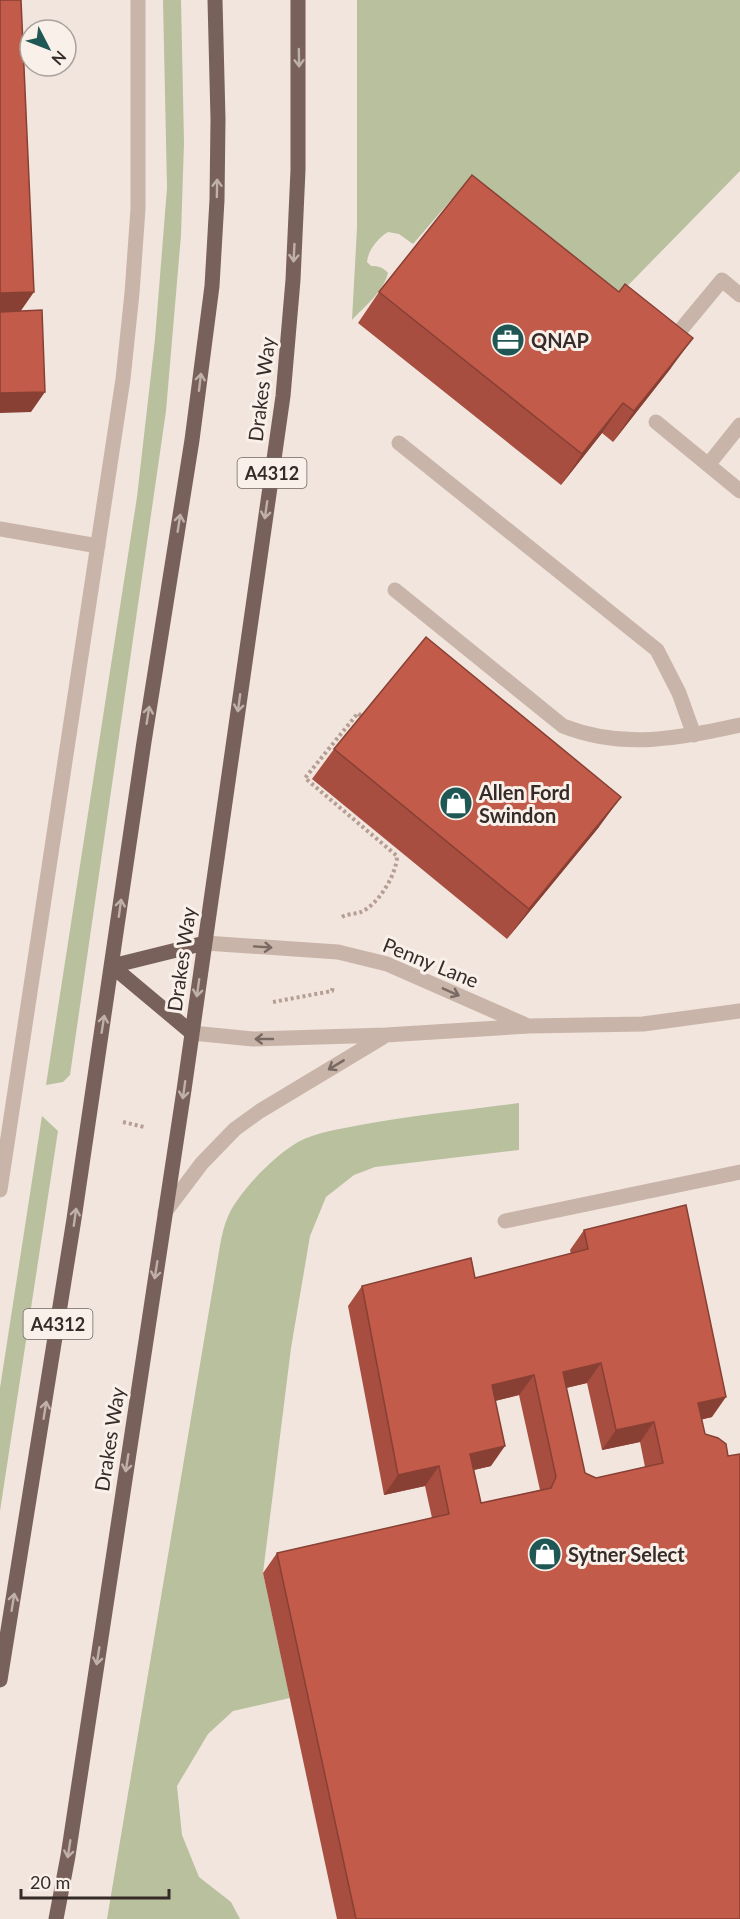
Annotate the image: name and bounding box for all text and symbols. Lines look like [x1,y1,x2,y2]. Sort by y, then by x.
north arrow [18,18,78,78]
text: N [48,47,71,69]
one-way arrow [293,48,305,68]
one-way arrow [211,178,223,198]
one-way arrow [289,243,300,263]
office icon: QNAP [490,322,526,358]
place label: QNAP [531,328,589,352]
street label: Drakes Way [243,335,279,443]
one-way arrow [194,373,205,392]
road number: A4312 [238,458,306,488]
one-way arrow [261,499,272,519]
one-way arrow [173,514,184,533]
one-way arrow [233,692,244,712]
one-way arrow [142,706,153,726]
place label: Allen Ford Swindon [478,780,570,827]
shop icon: Allen Ford Swindon [438,785,474,821]
one-way arrow [114,899,125,919]
street label: Drakes Way [162,905,200,1013]
street label: Penny Lane [380,932,482,992]
one-way arrow [253,942,273,953]
one-way arrow [193,977,204,997]
one-way arrow [441,987,460,998]
one-way arrow [97,1015,108,1034]
one-way arrow [255,1033,275,1045]
one-way arrow [328,1060,345,1072]
one-way arrow [178,1080,189,1100]
one-way arrow [69,1208,80,1227]
one-way arrow [150,1260,161,1280]
road number: A4312 [23,1309,92,1339]
street label: Drakes Way [89,1384,129,1493]
one-way arrow [39,1400,50,1420]
one-way arrow [121,1453,132,1472]
shop icon: Sytner Select [527,1536,563,1572]
place label: Sytner Select [568,1542,685,1566]
one-way arrow [8,1593,19,1612]
one-way arrow [92,1646,103,1665]
one-way arrow [63,1838,74,1858]
scale bar [21,1862,170,1900]
text: 20 m [30,1871,70,1893]

